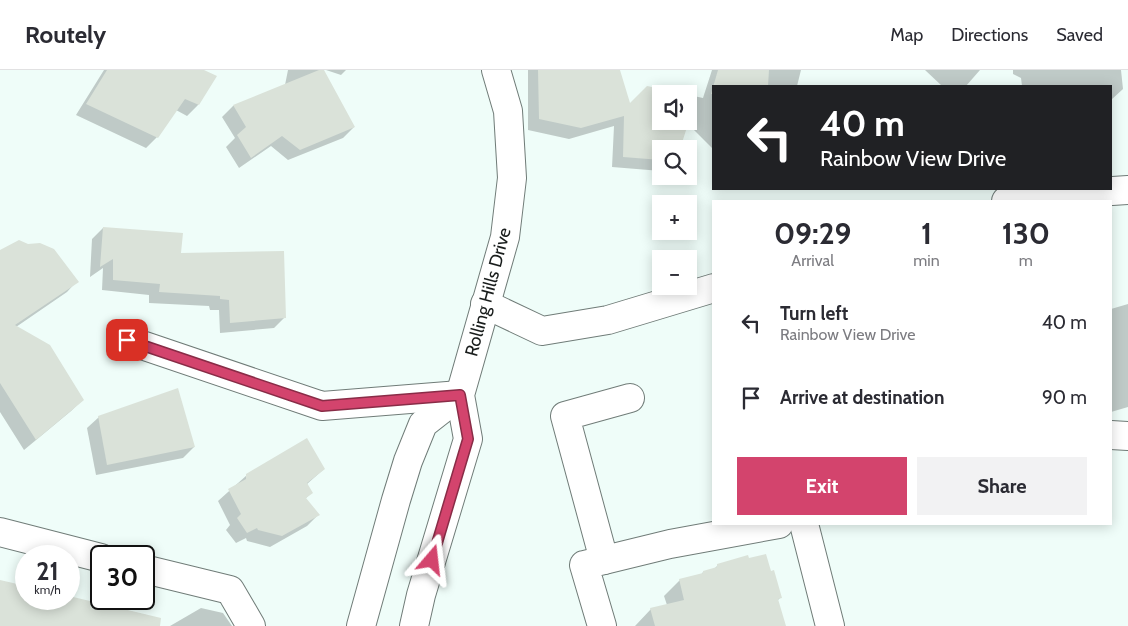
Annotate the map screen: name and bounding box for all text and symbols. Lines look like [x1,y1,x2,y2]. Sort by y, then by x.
text: Routely [25,20,106,49]
text: Map [890,24,923,46]
text: Directions [951,24,1028,46]
text: Saved [1056,24,1103,46]
map controls [652,85,697,295]
button: sound [652,85,697,130]
text: 40 m [820,102,905,145]
icon: left [737,105,802,170]
button: search [652,140,697,185]
text: Rainbow View Drive [820,145,1006,172]
button: + [652,195,697,240]
text: 09:29 [774,215,851,252]
text: 1 [921,215,932,252]
text: 130 [1002,215,1050,252]
street label: Rolling Hills Drive [460,225,516,359]
button: − [652,250,697,295]
text: Arrival [791,251,834,270]
text: min [913,251,940,270]
text: m [1019,251,1033,270]
text: Turn left [780,302,848,325]
icon: left [737,309,765,337]
text: 40 m [1042,311,1087,334]
pin [106,319,148,361]
text: Rainbow View Drive [780,325,916,344]
icon: arrive [113,326,141,354]
icon: arrive [737,384,765,412]
text: Arrive at destination [780,386,944,409]
text: 90 m [1042,386,1087,409]
button: Exit [737,457,907,515]
button: Share [917,457,1087,515]
position arrow [405,533,457,585]
speed limit sign: 30 [90,545,155,610]
text: 21 [36,556,59,586]
text: km/h [34,582,61,597]

